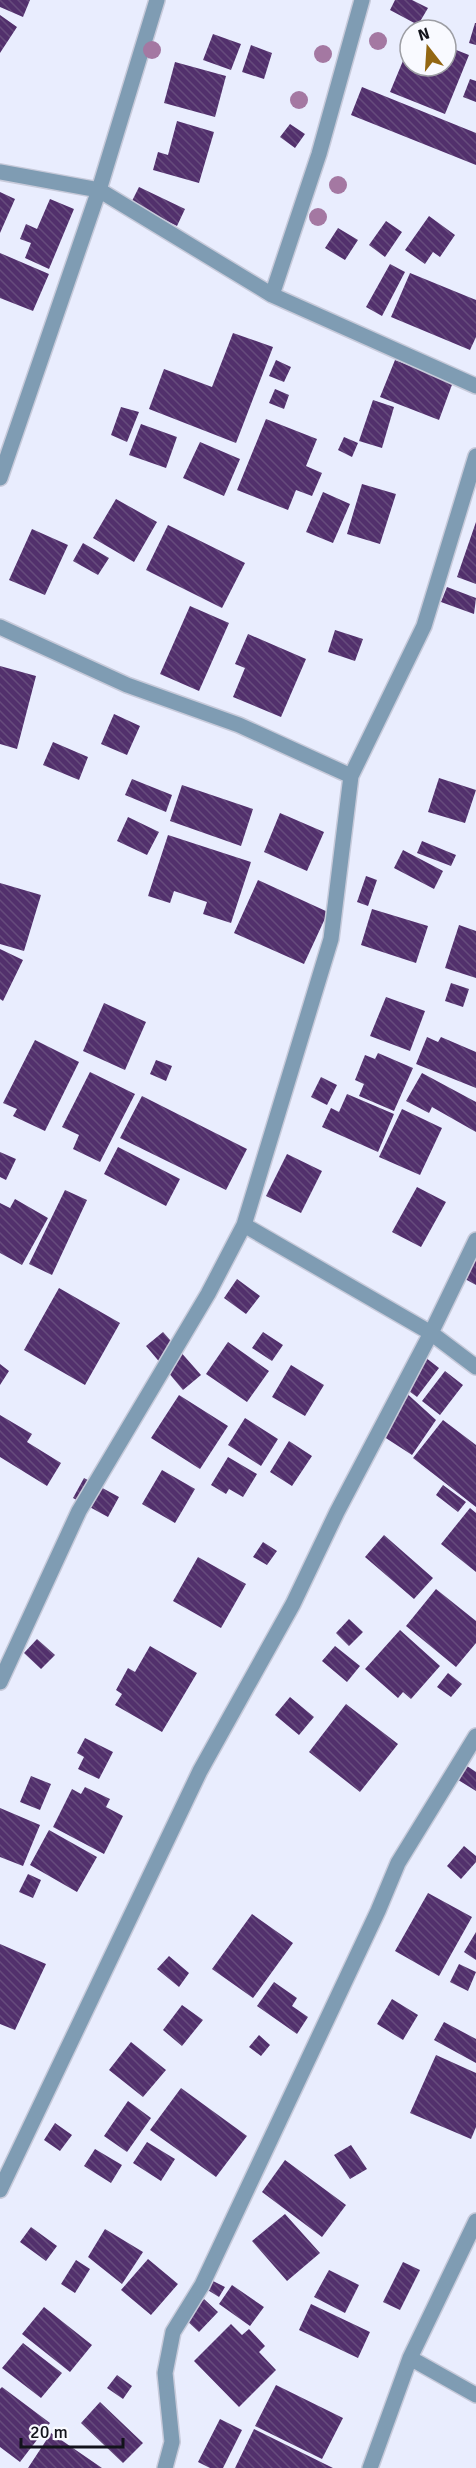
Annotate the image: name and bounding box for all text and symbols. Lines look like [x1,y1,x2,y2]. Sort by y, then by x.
north arrow [398,18,458,78]
text: N [416,23,432,46]
scale bar [21,2411,123,2449]
text: 20 m [30,2421,68,2443]

